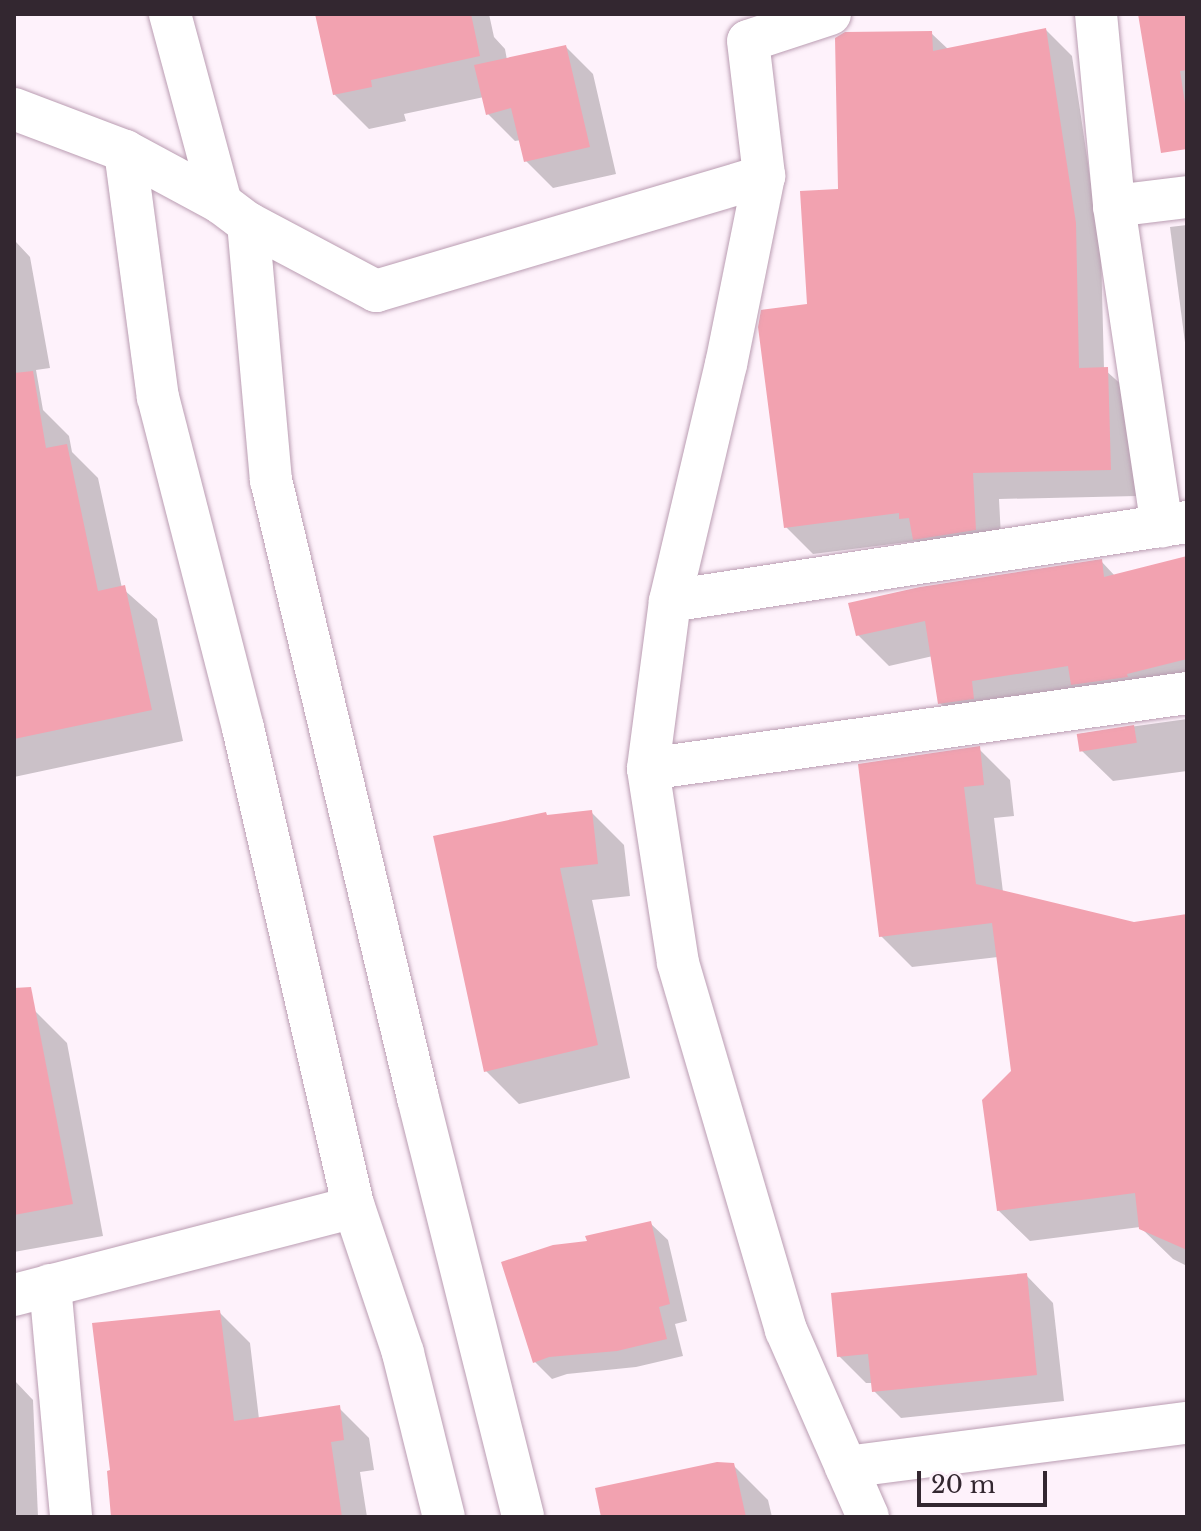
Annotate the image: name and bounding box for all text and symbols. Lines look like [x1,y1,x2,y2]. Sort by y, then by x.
scale bar [921,1455,1051,1505]
text: 20 m [931,1470,996,1499]

